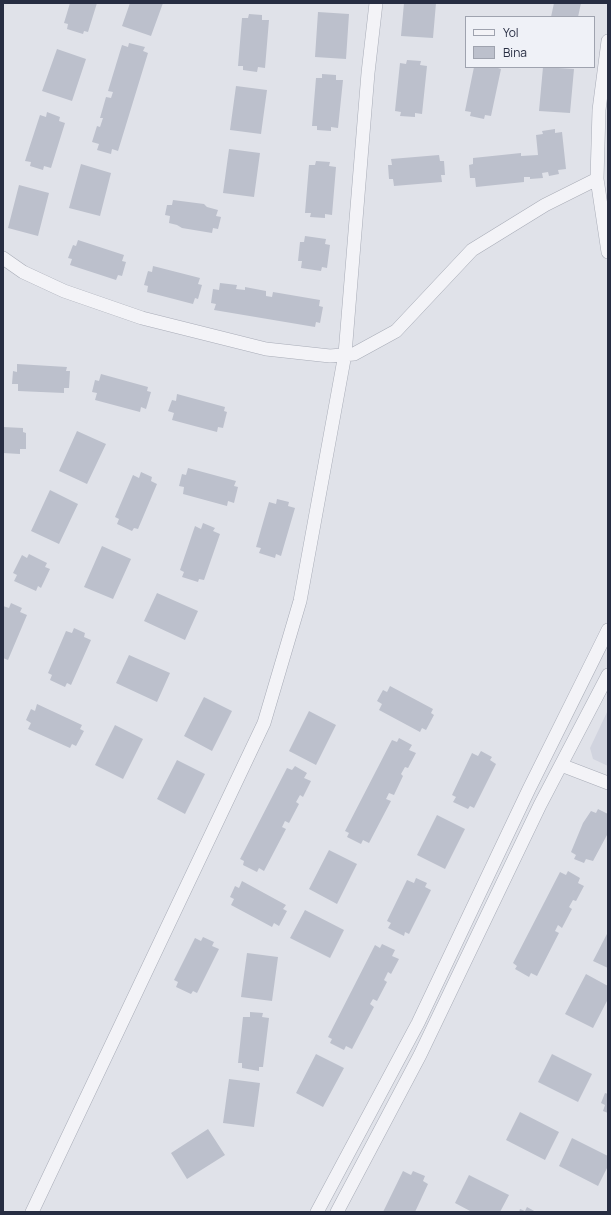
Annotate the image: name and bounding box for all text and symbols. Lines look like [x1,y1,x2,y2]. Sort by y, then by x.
legend [465,16,595,68]
text: Yol [503,24,519,41]
text: Bina [503,44,527,61]

